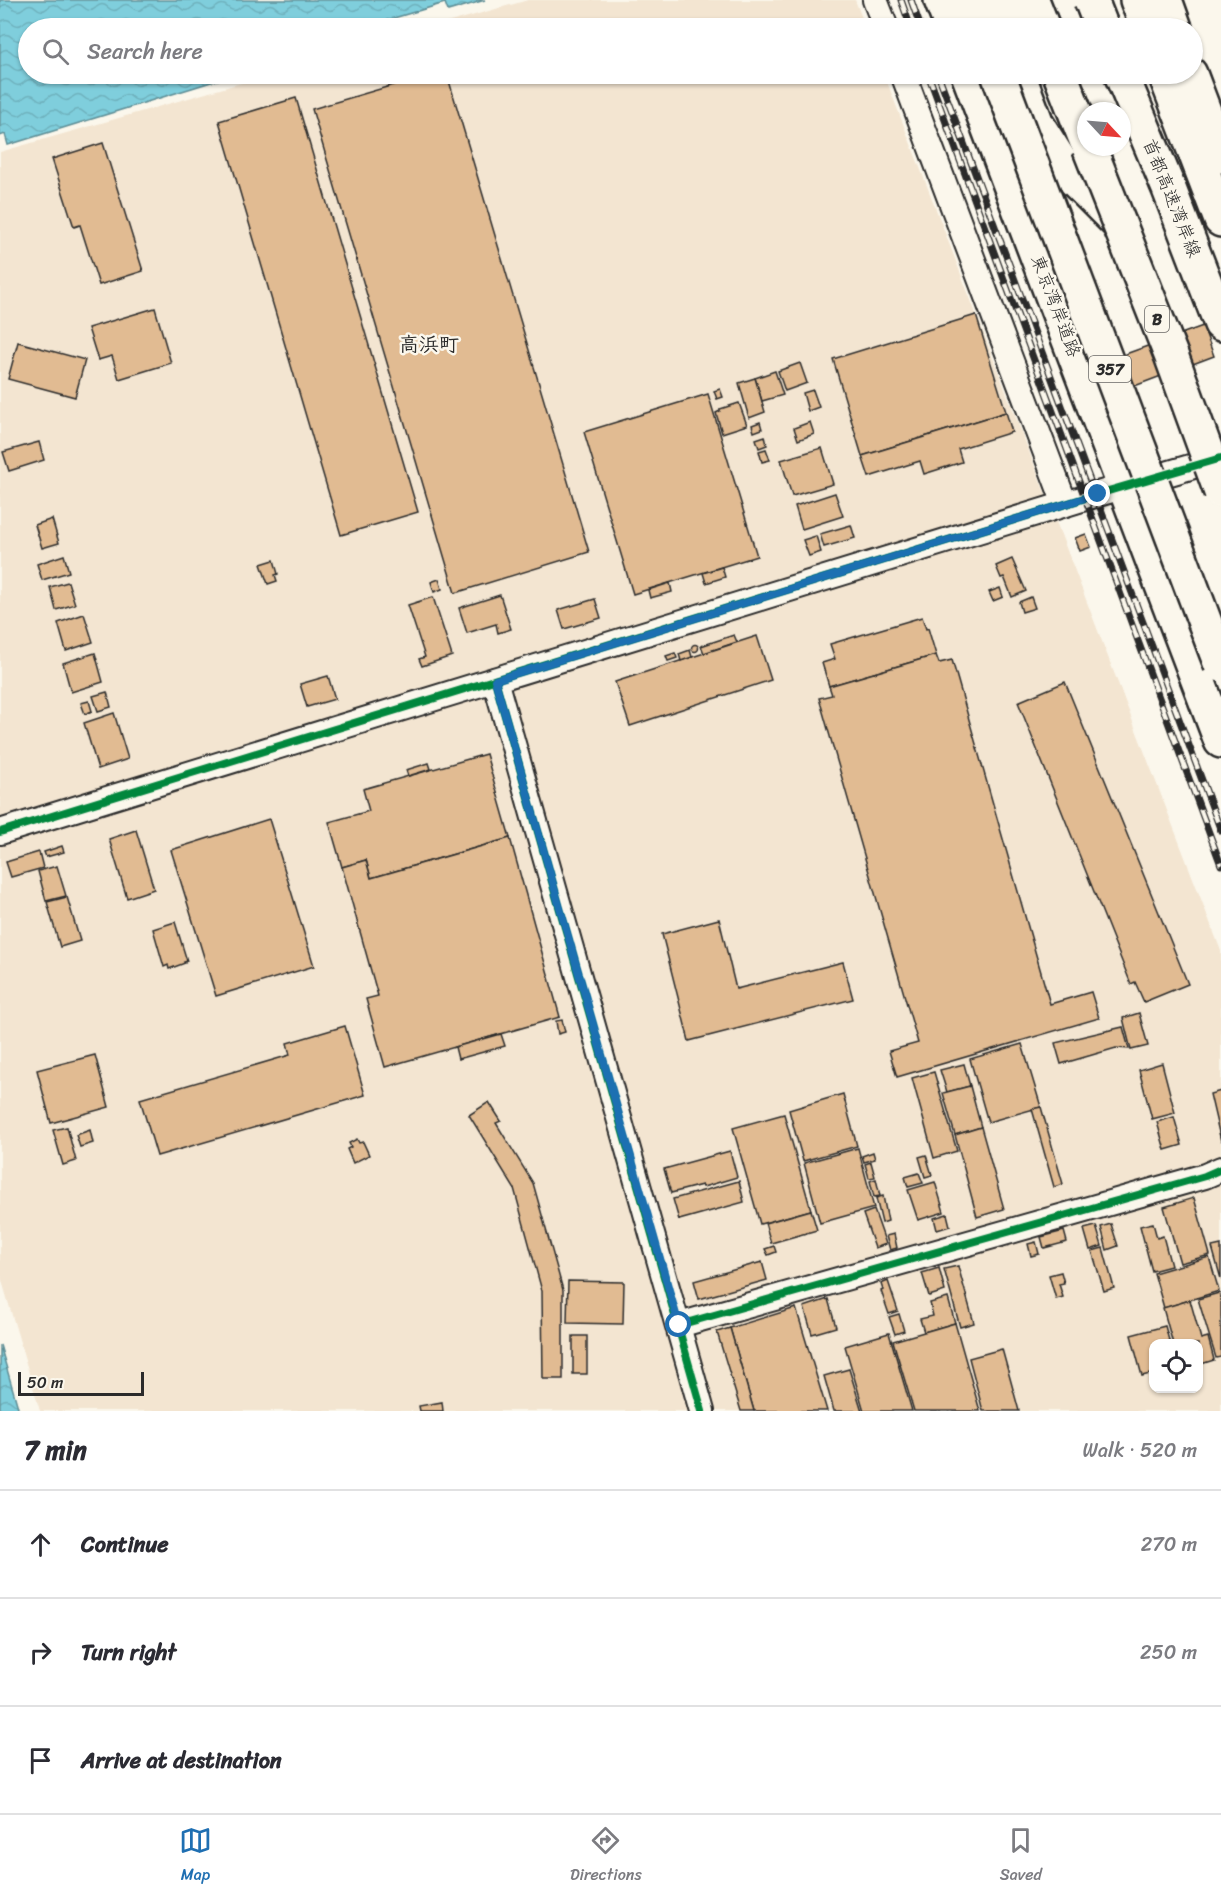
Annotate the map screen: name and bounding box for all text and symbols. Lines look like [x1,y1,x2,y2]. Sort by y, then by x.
search box [18,18,1203,84]
text: Search here [87,32,203,71]
icon: search [39,35,72,68]
north arrow [1077,102,1131,156]
street label: 首都高速湾岸線 [1134,134,1210,262]
street label: 東京湾岸道路 [1022,250,1090,362]
road number: B [1145,306,1169,332]
district label: 高浜町 [399,327,459,362]
road number: 357 [1089,356,1131,382]
route end [1084,480,1110,506]
route start [665,1311,691,1337]
map controls [1149,1339,1203,1393]
button: locate [1149,1339,1203,1393]
text: 50 m [27,1368,63,1397]
scale bar [18,1369,144,1396]
text: 7 min [24,1427,87,1473]
text: Walk · 520 m [1083,1433,1197,1468]
text: Continue [81,1525,169,1564]
text: 270 m [1141,1527,1197,1562]
icon: ahead [24,1528,57,1561]
text: Turn right [81,1633,176,1672]
text: 250 m [1140,1635,1197,1670]
icon: right [24,1636,57,1669]
text: Arrive at destination [81,1741,282,1780]
icon: arrive [24,1744,57,1777]
tab: Map [179,1824,212,1889]
tab: Directions [570,1824,642,1889]
tab: Saved [1000,1824,1042,1889]

